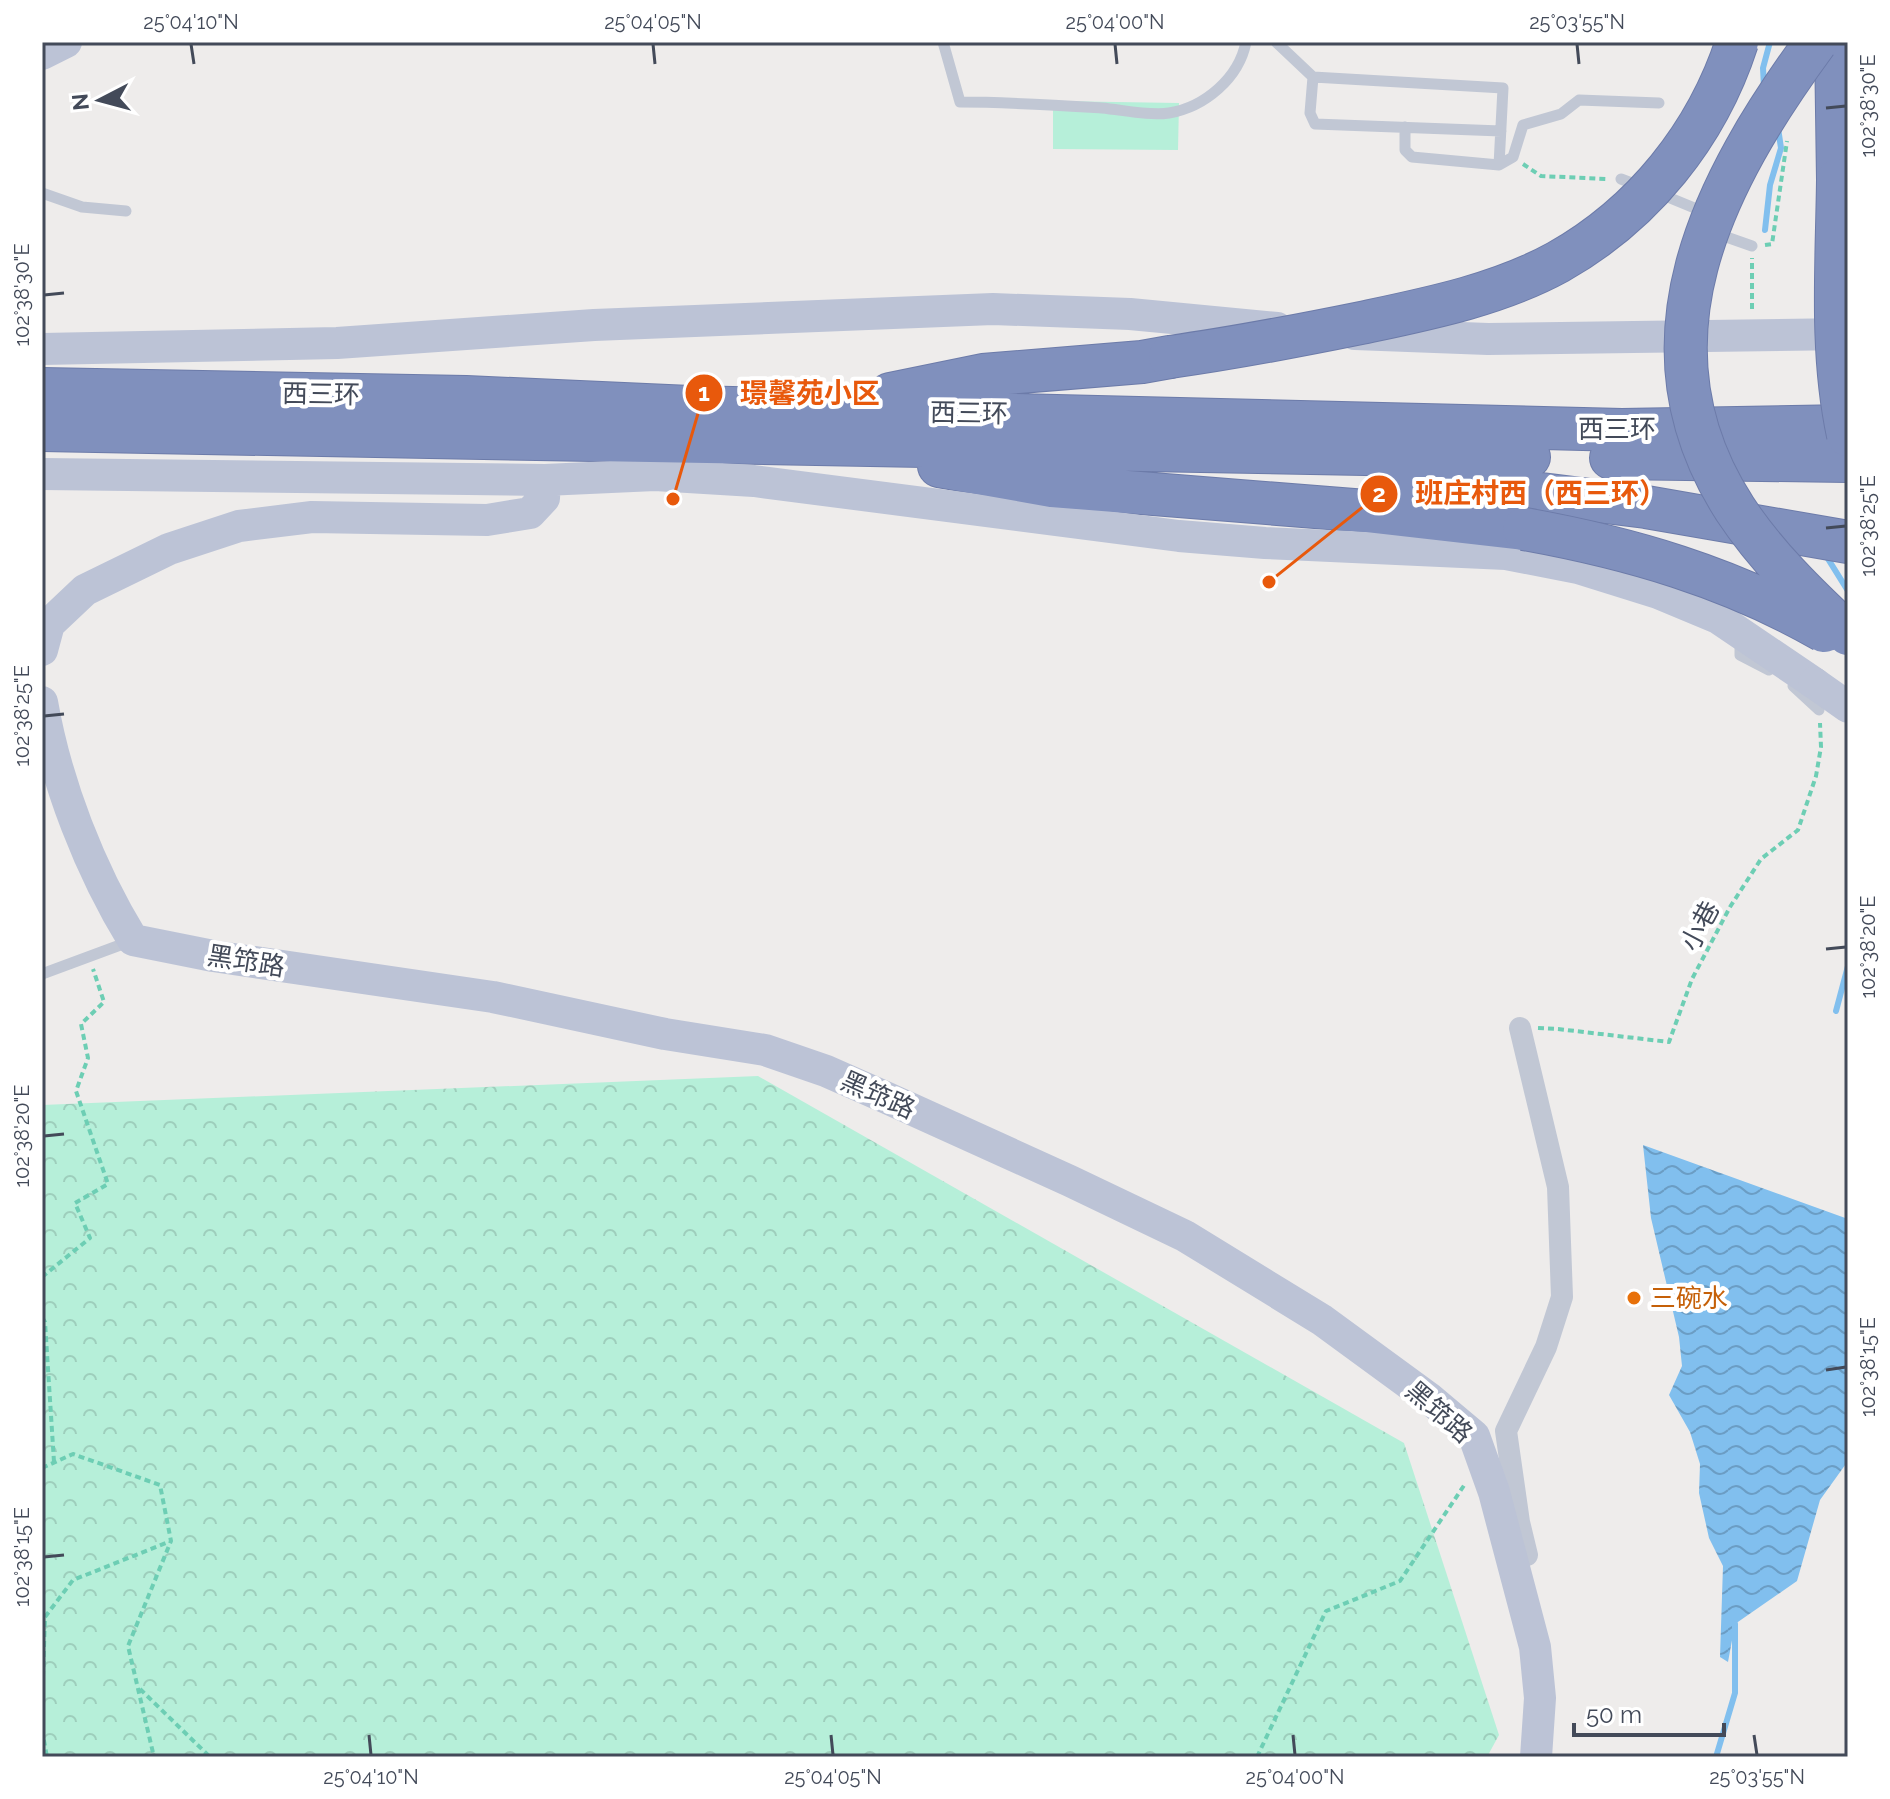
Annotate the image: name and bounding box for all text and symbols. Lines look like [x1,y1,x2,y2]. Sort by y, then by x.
text: 25°04'10"N [143,10,239,34]
text: 25°04'05"N [604,10,702,34]
text: 25°04'00"N [1066,10,1164,34]
text: 25°03'55"N [1529,10,1625,34]
text: 102°38'30"E [1856,54,1880,158]
north arrow [60,60,140,140]
text: N [66,92,94,112]
text: 102°38'30"E [10,243,34,347]
callout: 璟馨苑小区 [684,367,896,419]
text: 璟馨苑小区 [740,377,880,410]
street label: 西三环 [282,378,360,410]
text: 1 [698,378,710,407]
street label: 西三环 [930,397,1008,429]
street label: 西三环 [1578,414,1656,444]
callout: 班庄村西（西三环） [1359,468,1683,520]
text: 102°38'25"E [1856,475,1880,577]
text: 班庄村西（西三环） [1415,477,1667,510]
text: 2 [1372,479,1386,508]
text: 102°38'25"E [10,665,34,767]
street label: 小巷 [1675,896,1725,956]
text: 102°38'20"E [1856,896,1880,999]
street label: 黑筇路 [205,940,287,982]
street label: 黑筇路 [836,1065,920,1125]
text: 102°38'20"E [10,1085,34,1188]
place label: 三碗水 [1650,1283,1728,1313]
marker: 三碗水 [1625,1289,1643,1307]
text: 102°38'15"E [1856,1317,1880,1417]
street label: 黑筇路 [1400,1375,1478,1449]
text: 102°38'15"E [10,1507,34,1607]
scale bar [1574,1687,1724,1737]
text: 50 m [1586,1700,1642,1729]
text: 25°04'10"N [323,1765,419,1789]
text: 25°04'05"N [784,1765,882,1789]
text: 25°04'00"N [1246,1765,1344,1789]
text: 25°03'55"N [1709,1765,1805,1789]

